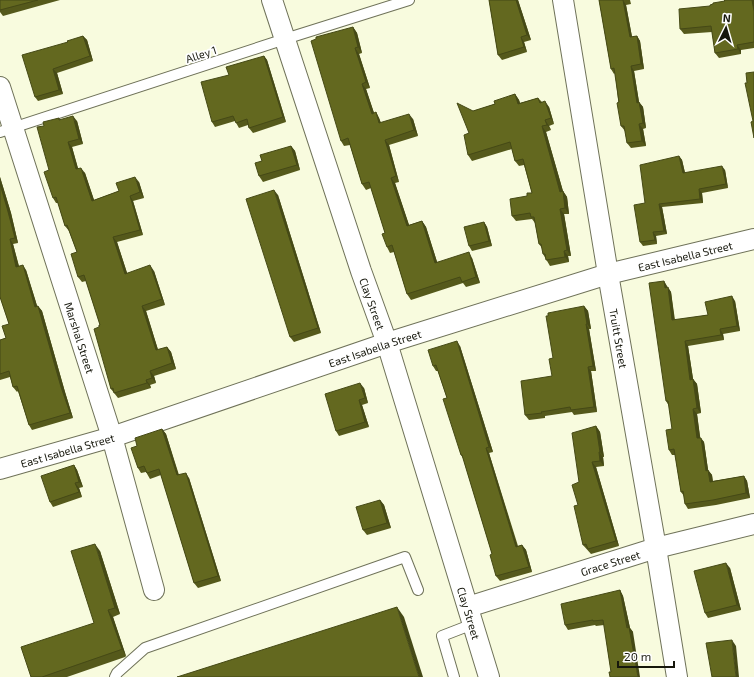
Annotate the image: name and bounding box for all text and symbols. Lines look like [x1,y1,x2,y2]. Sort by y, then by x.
north arrow [706,8,746,48]
text: N [722,11,731,24]
street label: Alley 1 [184,43,218,65]
street label: East Isabella Street [637,238,734,273]
street label: Clay Street [357,276,388,331]
street label: Marshal Street [63,300,98,375]
street label: Truitt Street [608,308,631,369]
street label: East Isabella Street [327,326,423,369]
street label: East Isabella Street [19,430,116,469]
street label: Grace Street [579,547,642,578]
street label: Clay Street [455,585,484,641]
scale bar [618,643,674,669]
text: 20 m [624,649,651,663]

